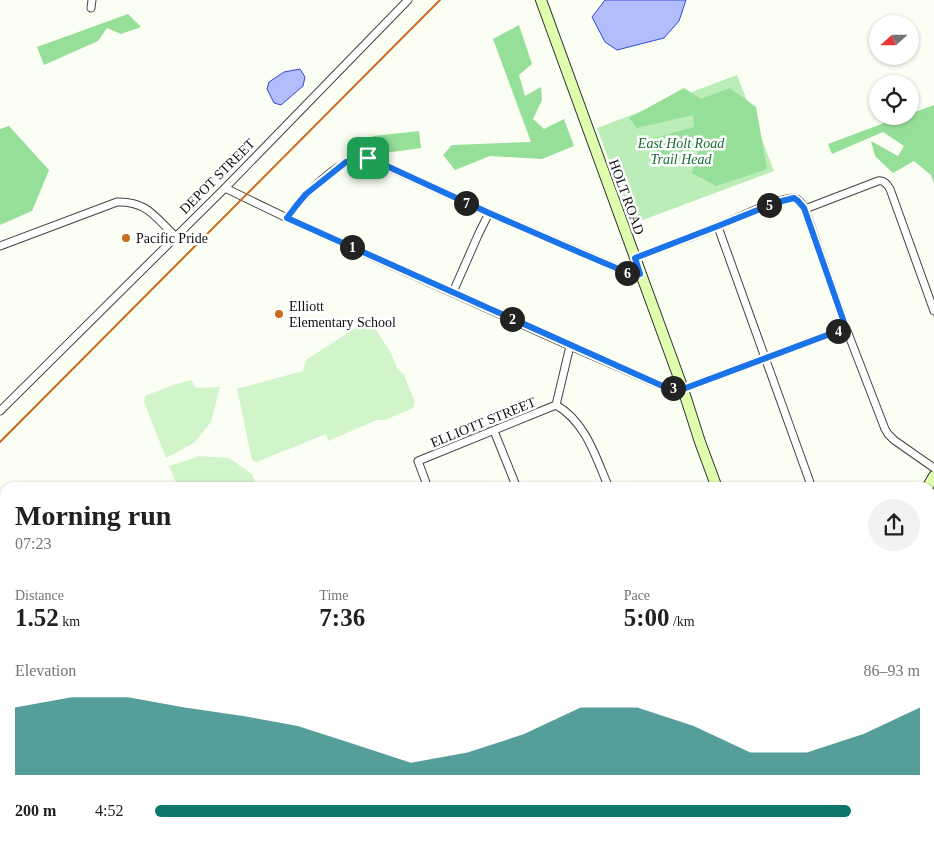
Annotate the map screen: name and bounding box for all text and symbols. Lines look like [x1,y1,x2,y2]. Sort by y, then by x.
north arrow [869,15,919,65]
map controls [869,15,919,125]
button: locate [869,75,919,125]
street label: DEPOT STREET [177,135,258,217]
park label: East Holt Road Trail Head [637,136,725,167]
pin [347,137,389,179]
icon: arrive [354,144,382,172]
street label: HOLT ROAD [606,158,647,237]
pin: 7 [454,190,478,216]
pin: 5 [756,192,782,218]
text: 7 [463,196,470,211]
text: 5 [766,198,773,213]
place label: Pacific Pride [136,231,208,246]
marker: Pacific Pride [120,232,132,244]
pin: 1 [340,234,364,260]
text: 1 [349,240,356,255]
pin: 6 [614,260,640,286]
text: 6 [624,266,631,281]
place label: Elliott Elementary School [289,299,396,330]
pin: 2 [500,306,524,332]
marker: Elliott Elementary School [273,308,285,320]
text: 2 [509,312,516,327]
pin: 4 [826,318,850,344]
text: 4 [835,324,842,339]
pin: 3 [660,376,686,400]
text: 3 [670,381,677,396]
street label: ELLIOTT STREET [428,394,538,450]
button: share [868,499,920,551]
text: Morning run [15,500,171,531]
text: 07:23 [15,535,51,552]
text: Distance [15,588,64,603]
text: Time [319,588,348,603]
text: Pace [624,588,650,603]
text: 1.52 [15,604,59,631]
text: 7:36 [319,604,365,631]
text: 5:00 [624,604,669,631]
text: km [59,614,80,629]
text: /km [669,614,695,629]
text: Elevation [15,662,76,679]
text: 86–93 m [864,662,920,679]
text: 200 m [15,802,56,819]
text: 4:52 [95,802,123,819]

